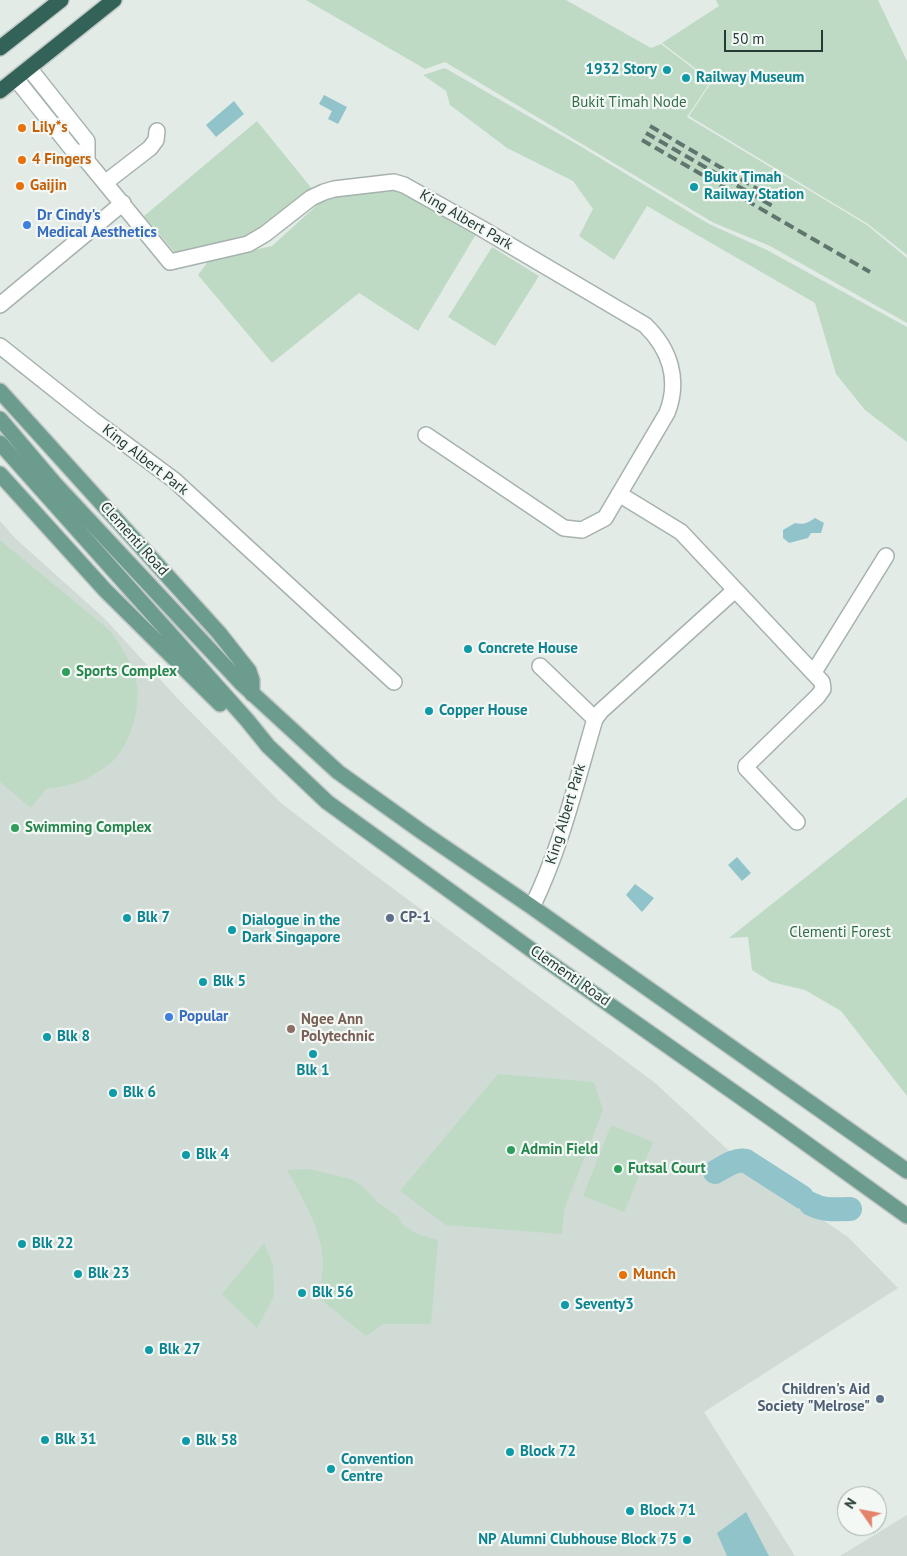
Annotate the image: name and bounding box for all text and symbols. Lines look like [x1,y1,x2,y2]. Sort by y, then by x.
scale bar [727,20,826,52]
text: 50 m [732,29,765,48]
place label: 1932 Story [586,61,657,79]
marker: 1932 Story [661,64,673,76]
place label: Railway Museum [696,69,804,87]
marker: Railway Museum [680,72,692,84]
park label: Bukit Timah Node [571,94,687,112]
place label: Lily*s [32,119,68,137]
marker: Lily*s [16,122,28,134]
place label: 4 Fingers [32,151,91,169]
marker: 4 Fingers [16,154,28,166]
place label: Bukit Timah Railway Station [704,169,804,204]
place label: Gaijin [30,177,67,195]
marker: Gaijin [14,180,26,192]
marker: Bukit Timah Railway Station [688,181,700,193]
street label: King Albert Park [416,186,516,254]
place label: Dr Cindy's Medical Aesthetics [37,207,157,242]
marker: Dr Cindy's Medical Aesthetics [21,219,33,231]
street label: King Albert Park [98,421,192,499]
street label: Clementi Road [96,498,172,580]
place label: Concrete House [478,640,578,658]
marker: Concrete House [462,643,474,655]
place label: Sports Complex [76,663,177,681]
marker: Sports Complex [60,666,72,678]
place label: Copper House [439,702,528,720]
marker: Copper House [423,705,435,717]
street label: King Albert Park [542,761,590,867]
place label: Swimming Complex [25,819,152,837]
marker: Swimming Complex [9,822,21,834]
place label: Blk 7 [137,909,170,927]
place label: CP-1 [400,909,431,927]
marker: Blk 7 [121,912,133,924]
place label: Dialogue in the Dark Singapore [242,912,340,947]
marker: CP-1 [384,912,396,924]
marker: Dialogue in the Dark Singapore [226,924,238,936]
park label: Clementi Forest [789,924,891,942]
street label: Clementi Road [527,942,613,1010]
place label: Blk 5 [213,973,246,991]
marker: Blk 5 [197,976,209,988]
place label: Popular [179,1008,228,1026]
marker: Popular [163,1011,175,1023]
place label: Ngee Ann Polytechnic [301,1011,374,1046]
marker: Ngee Ann Polytechnic [285,1023,297,1035]
place label: Blk 8 [57,1028,90,1046]
marker: Blk 8 [41,1031,53,1043]
marker: Blk 1 [307,1048,319,1060]
place label: Blk 1 [297,1062,329,1080]
place label: Blk 6 [123,1084,156,1102]
marker: Blk 6 [107,1087,119,1099]
place label: Admin Field [521,1141,598,1159]
marker: Admin Field [505,1144,517,1156]
place label: Blk 4 [196,1146,229,1164]
marker: Blk 4 [180,1149,192,1161]
place label: Futsal Court [628,1160,706,1178]
marker: Futsal Court [612,1163,624,1175]
place label: Blk 22 [32,1235,73,1253]
marker: Blk 22 [16,1238,28,1250]
place label: Blk 23 [88,1265,129,1283]
place label: Munch [633,1266,676,1284]
marker: Blk 23 [72,1268,84,1280]
marker: Munch [617,1269,629,1281]
place label: Blk 56 [312,1284,353,1302]
marker: Blk 56 [296,1287,308,1299]
place label: Seventy3 [575,1296,634,1314]
marker: Seventy3 [559,1299,571,1311]
place label: Blk 27 [159,1341,200,1359]
marker: Blk 27 [143,1344,155,1356]
place label: Children's Aid Society "Melrose" [757,1381,870,1416]
marker: Children's Aid Society "Melrose" [874,1393,886,1405]
place label: Blk 31 [55,1431,96,1449]
place label: Blk 58 [196,1432,237,1450]
marker: Blk 31 [39,1434,51,1446]
marker: Blk 58 [180,1435,192,1447]
place label: Block 72 [520,1443,576,1461]
marker: Block 72 [504,1446,516,1458]
place label: Convention Centre [341,1451,413,1486]
marker: Convention Centre [325,1463,337,1475]
north arrow [837,1486,887,1536]
text: N [840,1495,860,1512]
place label: Block 71 [640,1502,696,1520]
marker: Block 71 [624,1505,636,1517]
place label: NP Alumni Clubhouse Block 75 [478,1531,677,1549]
marker: NP Alumni Clubhouse Block 75 [681,1534,693,1546]

